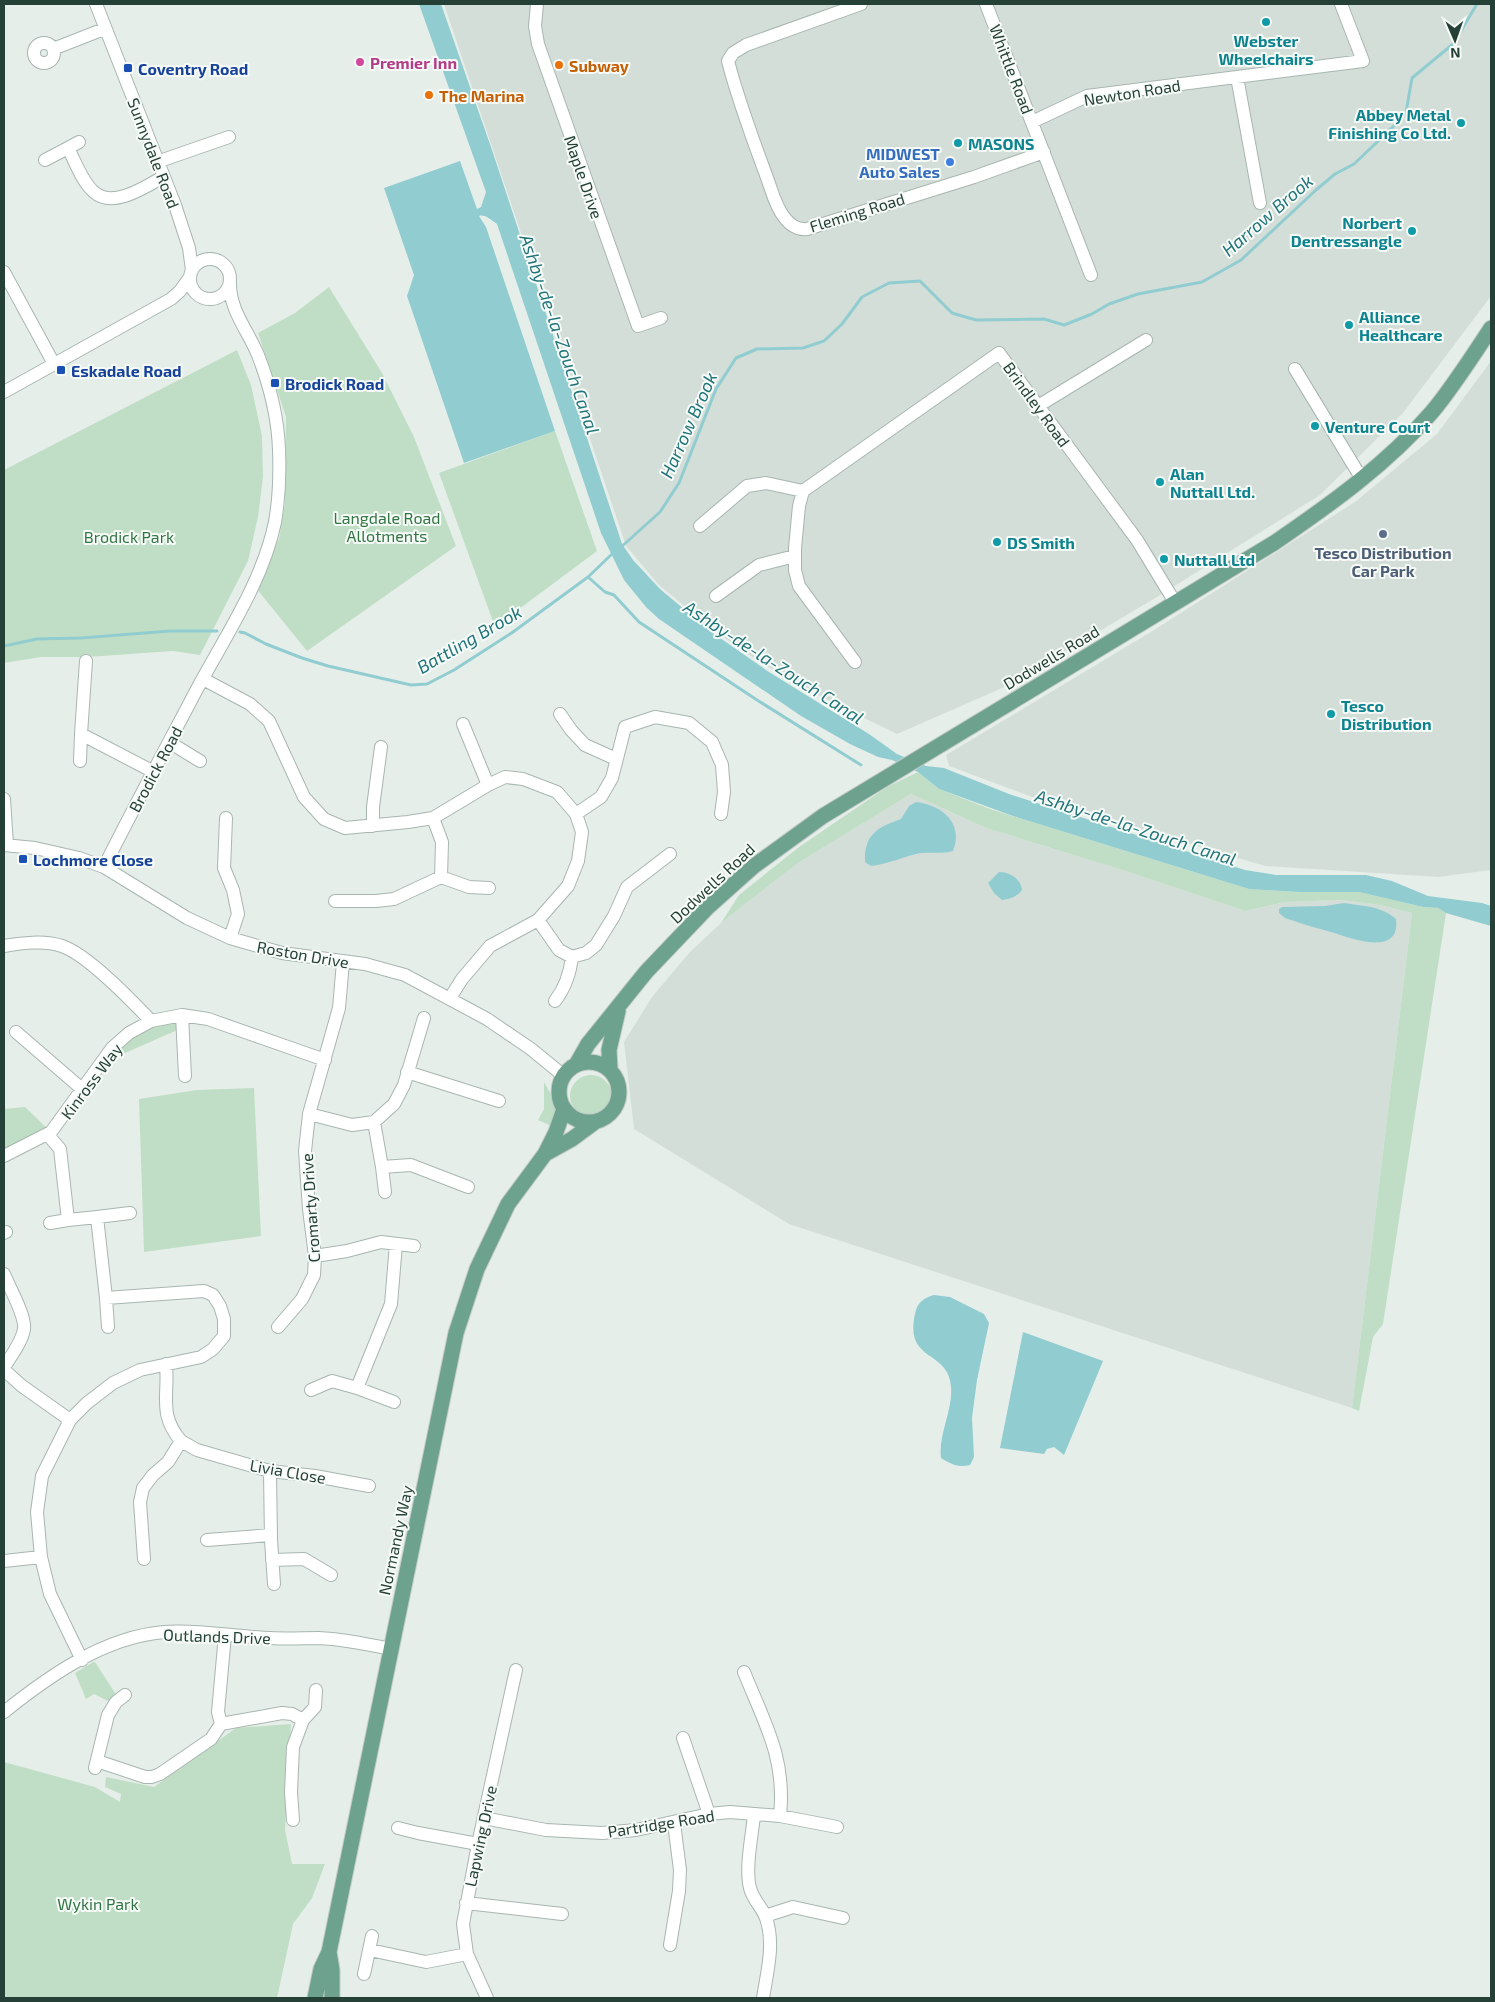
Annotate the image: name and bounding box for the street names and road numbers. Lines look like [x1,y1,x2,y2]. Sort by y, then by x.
street label: Whittle Road [986,22,1038,116]
street label: Newton Road [1082,75,1182,109]
street label: Sunnydale Road [124,95,184,211]
street label: Maple Drive [561,133,607,221]
street label: Fleming Road [807,189,907,235]
street label: Brindley Road [1000,358,1074,450]
street label: Dodwells Road [1000,621,1102,693]
street label: Brodick Road [124,723,186,815]
street label: Dodwells Road [666,839,758,927]
street label: Roston Drive [256,937,350,971]
street label: Kinross Way [56,1039,126,1123]
street label: Cromarty Drive [297,1153,323,1263]
street label: Livia Close [249,1455,327,1487]
street label: Normandy Way [374,1483,416,1597]
street label: Outlands Drive [163,1625,271,1647]
street label: Lapwing Drive [460,1784,500,1888]
street label: Partridge Road [606,1805,716,1841]

